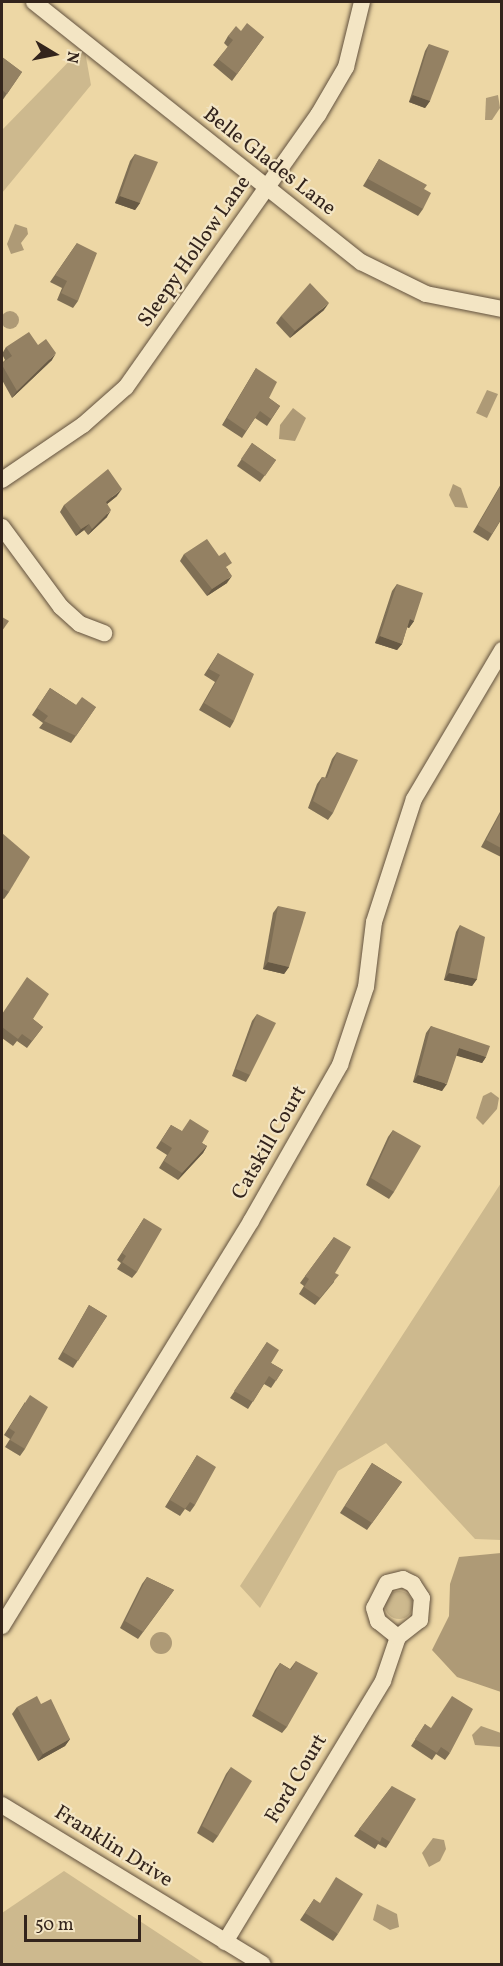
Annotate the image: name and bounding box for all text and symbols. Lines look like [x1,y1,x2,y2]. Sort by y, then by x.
north arrow [24,24,84,84]
text: N [60,49,84,65]
street label: Belle Glades Lane [198,102,340,222]
street label: Sleepy Hollow Lane [133,171,257,333]
street label: Catskill Court [227,1081,313,1205]
street label: Ford Court [261,1730,333,1828]
street label: Franklin Drive [49,1801,177,1893]
scale bar [27,1903,144,1941]
text: 50 m [35,1913,74,1938]

